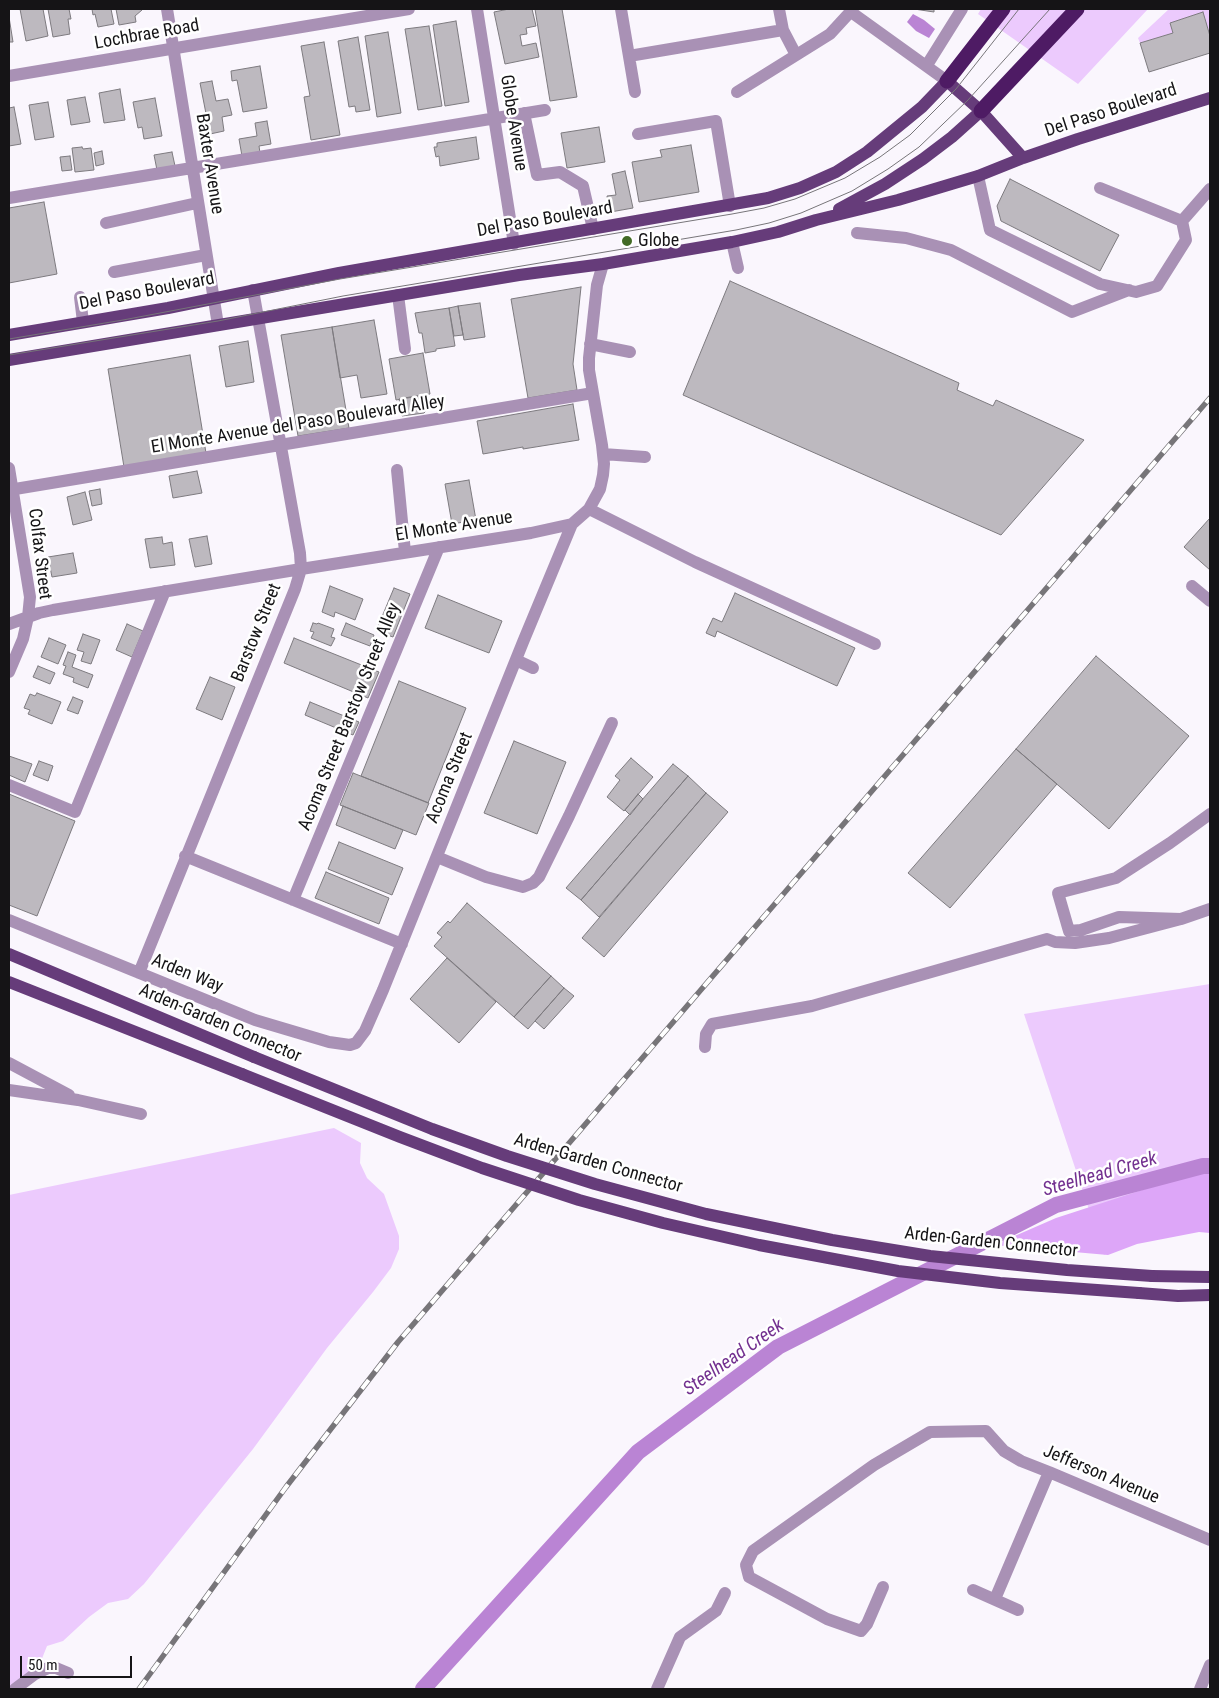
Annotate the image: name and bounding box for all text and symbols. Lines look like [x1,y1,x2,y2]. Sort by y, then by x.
street label: Lochbrae Road [93,15,201,55]
street label: Globe Avenue [495,73,531,173]
street label: Del Paso Boulevard [1042,80,1180,142]
street label: Baxter Avenue [190,112,228,216]
street label: Del Paso Boulevard [476,197,614,243]
place label: Globe [638,230,679,252]
marker: Globe [620,234,634,248]
street label: Del Paso Boulevard [78,268,216,316]
street label: El Monte Avenue del Paso Boulevard Alley [150,391,446,459]
street label: Colfax Street [23,507,55,601]
street label: El Monte Avenue [394,507,514,547]
street label: Barstow Street [227,581,287,685]
street label: Acoma Street Barstow Street Alley [294,600,406,834]
street label: Acoma Street [422,729,478,827]
street label: Arden Way [148,950,226,998]
street label: Arden-Garden Connector [136,980,304,1068]
street label: Arden-Garden Connector [511,1130,685,1198]
water label: Steelhead Creek [1040,1148,1160,1202]
street label: Arden-Garden Connector [903,1223,1079,1263]
water label: Steelhead Creek [679,1315,789,1401]
street label: Jefferson Avenue [1040,1441,1162,1509]
scale bar [22,1646,135,1678]
text: 50 m [28,1656,58,1674]

